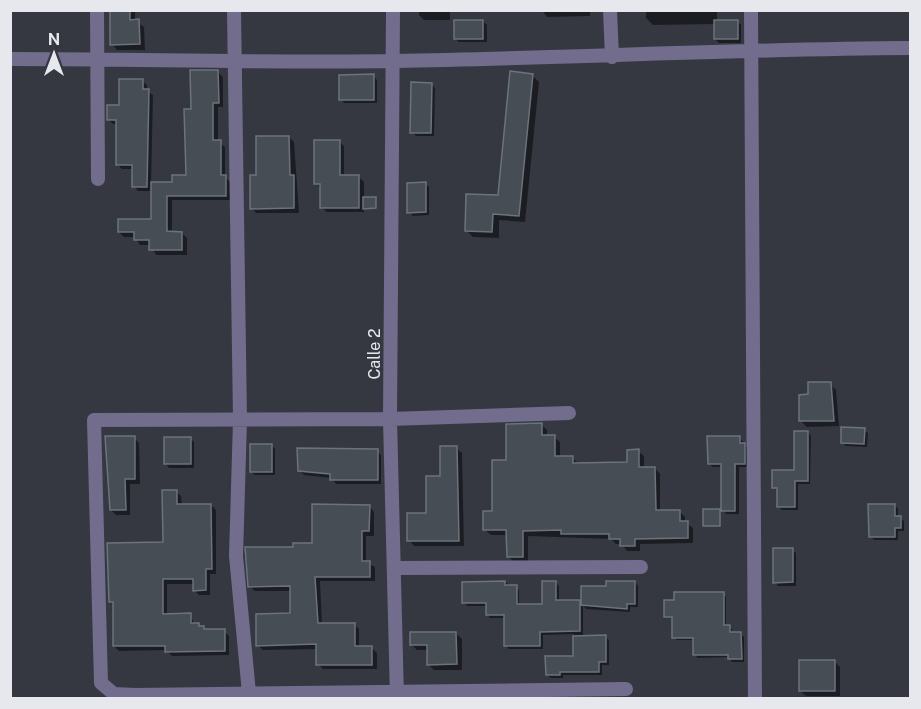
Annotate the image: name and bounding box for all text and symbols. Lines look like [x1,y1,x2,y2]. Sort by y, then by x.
north arrow [24,24,84,84]
text: N [48,30,60,49]
street label: Calle 2 [365,328,384,380]

